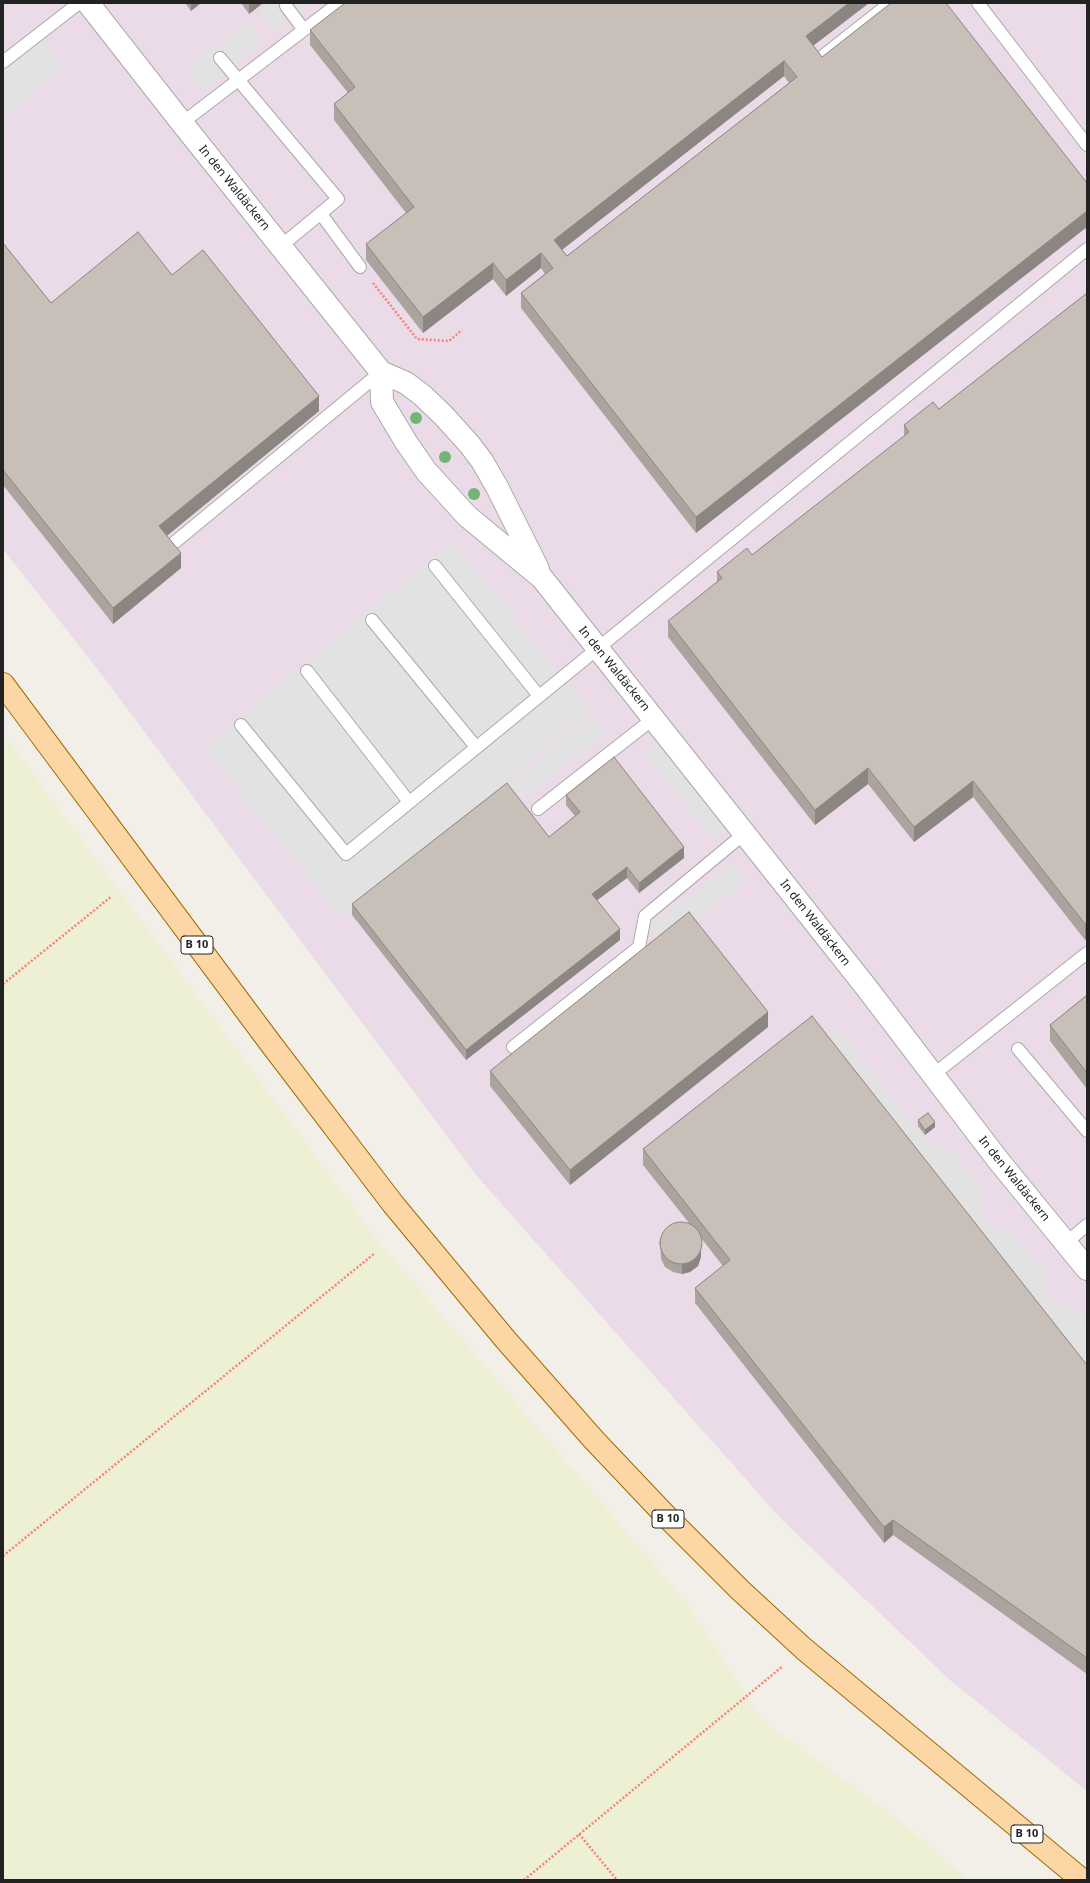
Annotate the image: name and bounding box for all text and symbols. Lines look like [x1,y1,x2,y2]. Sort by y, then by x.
street label: In den Waldäckern [195,142,273,234]
street label: In den Waldäckern [575,623,653,715]
street label: In den Waldäckern [777,877,853,969]
road number: B 10 [181,936,213,954]
street label: In den Waldäckern [975,1133,1053,1225]
road number: B 10 [652,1510,684,1528]
road number: B 10 [1011,1825,1043,1843]

